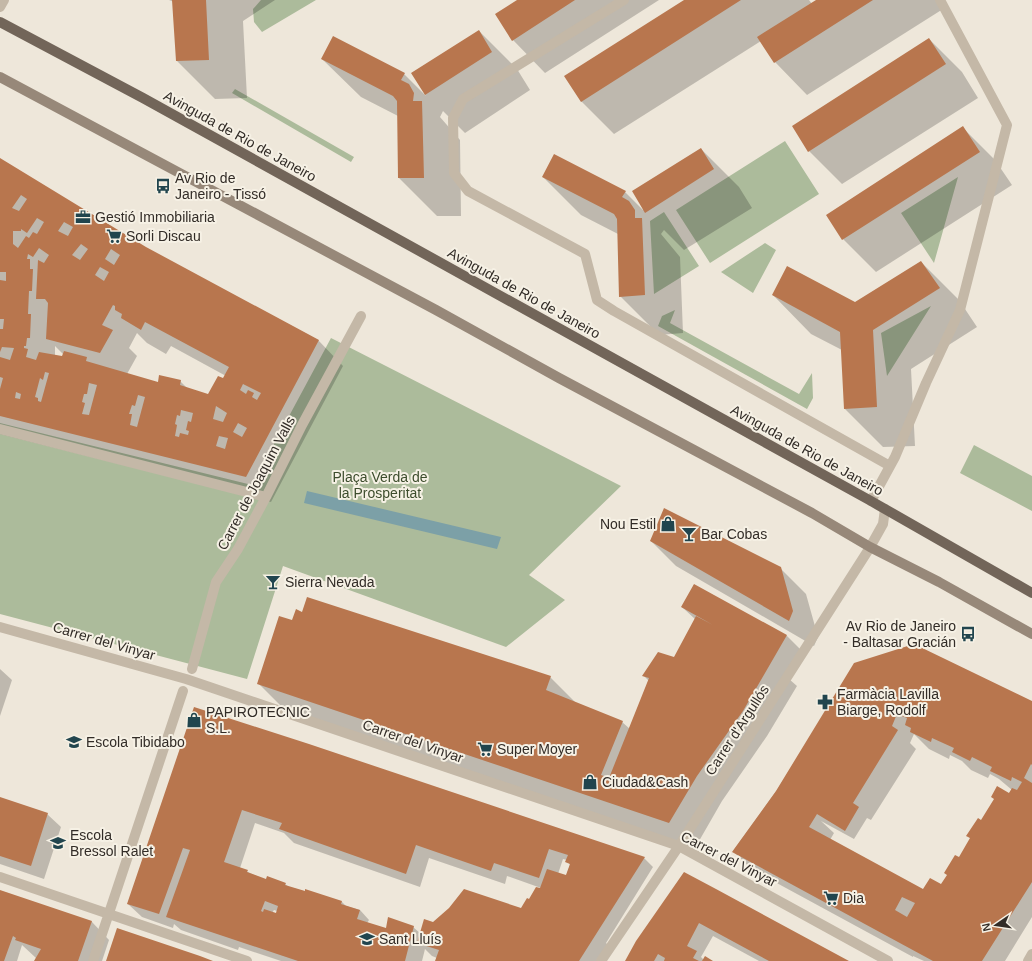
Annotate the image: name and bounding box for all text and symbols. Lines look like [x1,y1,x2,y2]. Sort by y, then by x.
street label: Avinguda de Rio de Janeiro [161,87,319,185]
place label: Av Rio de Janeiro - Tissó [175,170,266,202]
bus stop icon: Av Rio de Janeiro - Tissó [154,177,172,195]
office icon: Gestió Immobiliaria [74,208,92,226]
place label: Gestió Immobiliaria [95,209,215,225]
supermarket icon: Sorli Discau [105,227,123,245]
place label: Sorli Discau [126,228,201,244]
street label: Avinguda de Rio de Janeiro [445,244,603,342]
street label: Avinguda de Rio de Janeiro [728,401,886,499]
street label: Carrer de Joaquim Valls [214,413,298,553]
park label: Plaça Verda de la Prosperitat [333,469,428,501]
shop icon: Nou Estil [659,515,677,533]
place label: Nou Estil [600,516,656,532]
bar icon: Bar Cobas [680,525,698,543]
place label: Bar Cobas [701,526,767,542]
bar icon: Sierra Nevada [264,573,282,591]
place label: Sierra Nevada [285,574,375,590]
place label: Av Rio de Janeiro - Baltasar Gracián [843,618,956,650]
street label: Carrer del Vinyar [51,619,157,663]
bus stop icon: Av Rio de Janeiro - Baltasar Gracián [959,625,977,643]
street label: Carrer d'Argullós [702,682,772,778]
place label: Farmàcia Lavilla Biarge, Rodolf [837,686,939,718]
pharmacy icon: Farmàcia Lavilla Biarge, Rodolf [816,693,834,711]
place label: PAPIROTECNIC S.L. [206,704,310,736]
shop icon: PAPIROTECNIC S.L. [185,711,203,729]
street label: Carrer del Vinyar [360,716,466,766]
school or university icon: Escola Tibidabo [65,733,83,751]
place label: Escola Tibidabo [86,734,185,750]
supermarket icon: Super Moyer [476,740,494,758]
place label: Super Moyer [497,741,577,757]
shop icon: Ciudad&Cash [581,773,599,791]
place label: Ciudad&Cash [602,774,688,790]
place label: Escola Bressol Ralet [70,827,153,859]
street label: Carrer del Vinyar [678,828,780,890]
school or university icon: Escola Bressol Ralet [49,834,67,852]
supermarket icon: Dia [822,889,840,907]
place label: Dia [843,890,864,906]
north arrow [976,905,1016,945]
text: N [980,922,993,932]
school or university icon: Sant Lluís [358,930,376,948]
place label: Sant Lluís [379,931,441,947]

